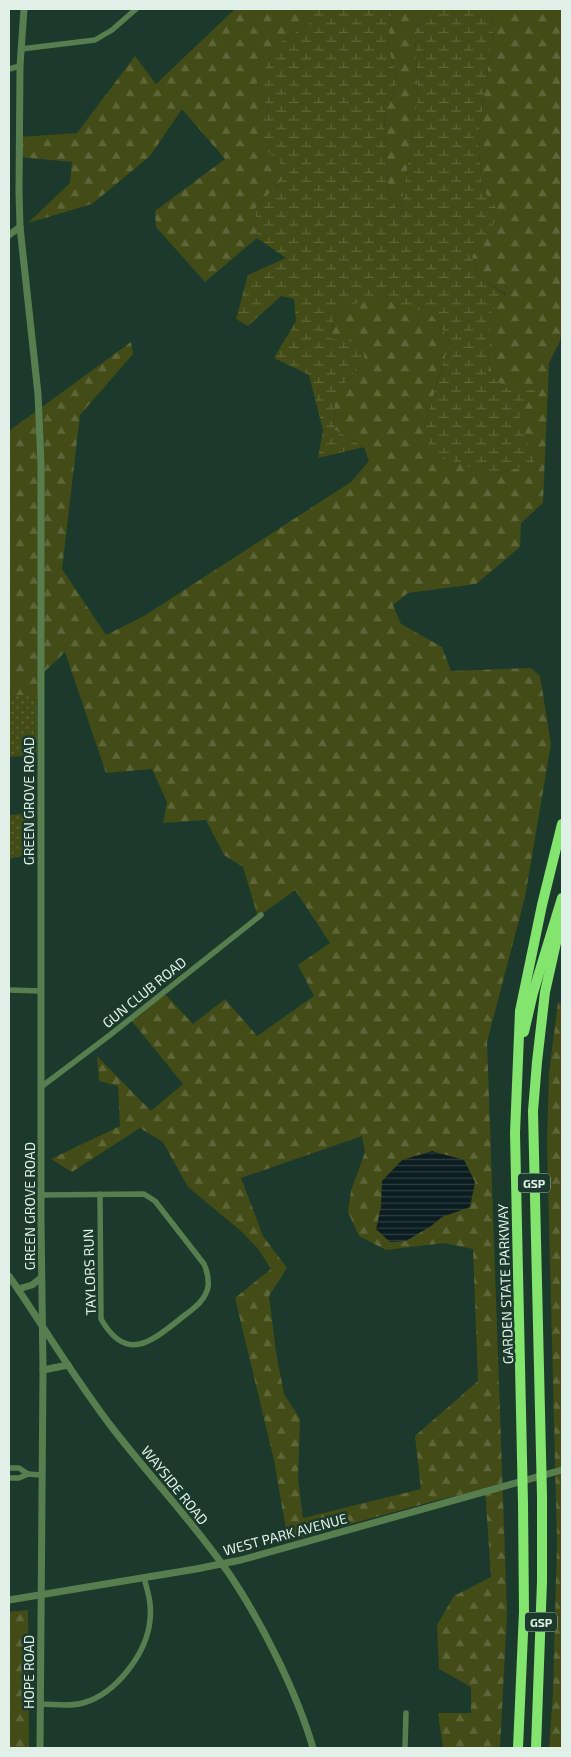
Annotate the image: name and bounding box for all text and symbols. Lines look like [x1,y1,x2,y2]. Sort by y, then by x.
street label: GREEN GROVE ROAD [20,737,37,865]
street label: GUN CLUB ROAD [99,953,189,1031]
street label: GREEN GROVE ROAD [21,1142,38,1270]
road number: GSP [518,1174,550,1192]
street label: GARDEN STATE PARKWAY [494,1203,516,1365]
street label: TAYLORS RUN [79,1228,99,1316]
street label: WAYSIDE ROAD [138,1442,212,1528]
street label: WEST PARK AVENUE [221,1509,349,1559]
road number: GSP [525,1612,557,1631]
street label: HOPE ROAD [20,1635,37,1709]

